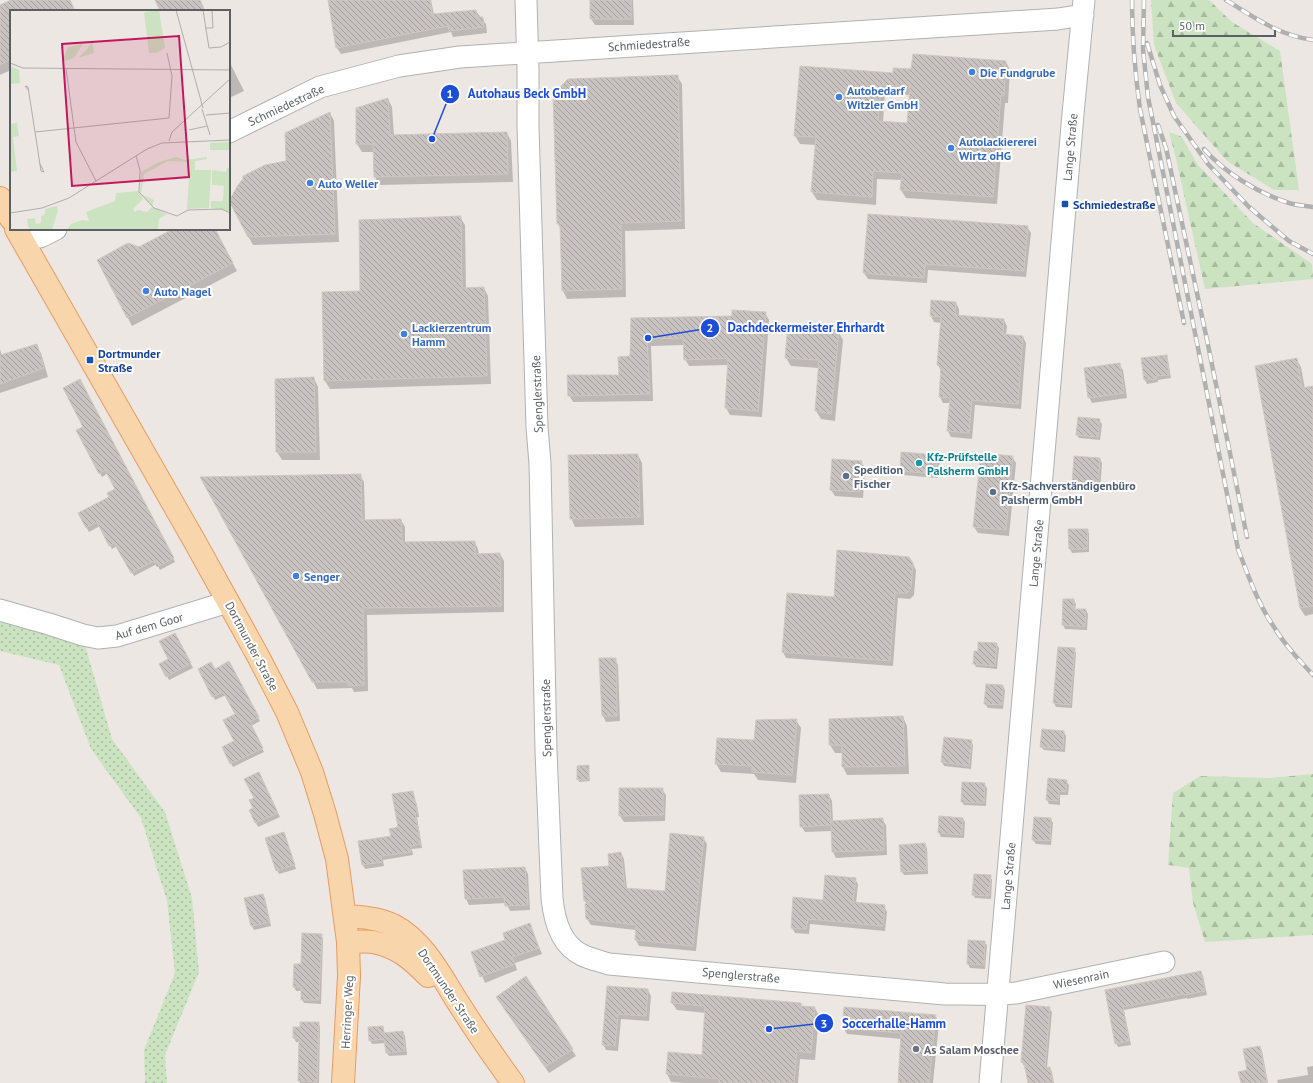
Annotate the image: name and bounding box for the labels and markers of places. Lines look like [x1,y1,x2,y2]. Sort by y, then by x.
place label: Die Fundgrube [980,65,1055,80]
marker: Die Fundgrube [967,67,977,77]
callout: Autohaus Beck GmbH [440,81,595,106]
place label: Autobedarf Witzler GmbH [847,83,918,112]
marker: Autobedarf Witzler GmbH [834,92,844,102]
place label: Autolackiererei Wirtz oHG [959,134,1037,163]
marker: Autolackiererei Wirtz oHG [946,143,956,153]
place label: Auto Weller [318,176,379,191]
marker: Auto Weller [305,178,315,188]
place label: Schmiedestraße [1073,197,1156,212]
marker: Schmiedestraße [1060,199,1070,209]
place label: Auto Nagel [154,284,212,299]
marker: Auto Nagel [141,286,151,296]
callout: Dachdeckermeister Ehrhardt [700,315,893,340]
place label: Lackierzentrum Hamm [412,320,492,349]
marker: Lackierzentrum Hamm [399,329,409,339]
place label: Dortmunder Straße [98,346,161,375]
marker: Dortmunder Straße [85,355,95,365]
place label: Kfz-Prüfstelle Palsherm GmbH [927,449,1009,478]
marker: Kfz-Prüfstelle Palsherm GmbH [914,458,924,468]
place label: Spedition Fischer [854,462,903,491]
marker: Spedition Fischer [841,471,851,481]
place label: Kfz-Sachverständigenbüro Palsherm GmbH [1001,478,1136,507]
marker: Kfz-Sachverständigenbüro Palsherm GmbH [988,487,998,497]
place label: Senger [304,569,341,584]
marker: Senger [291,571,301,581]
callout: Soccerhalle-Hamm [814,1011,954,1036]
place label: As Salam Moschee [924,1042,1019,1057]
marker: As Salam Moschee [911,1044,921,1054]

